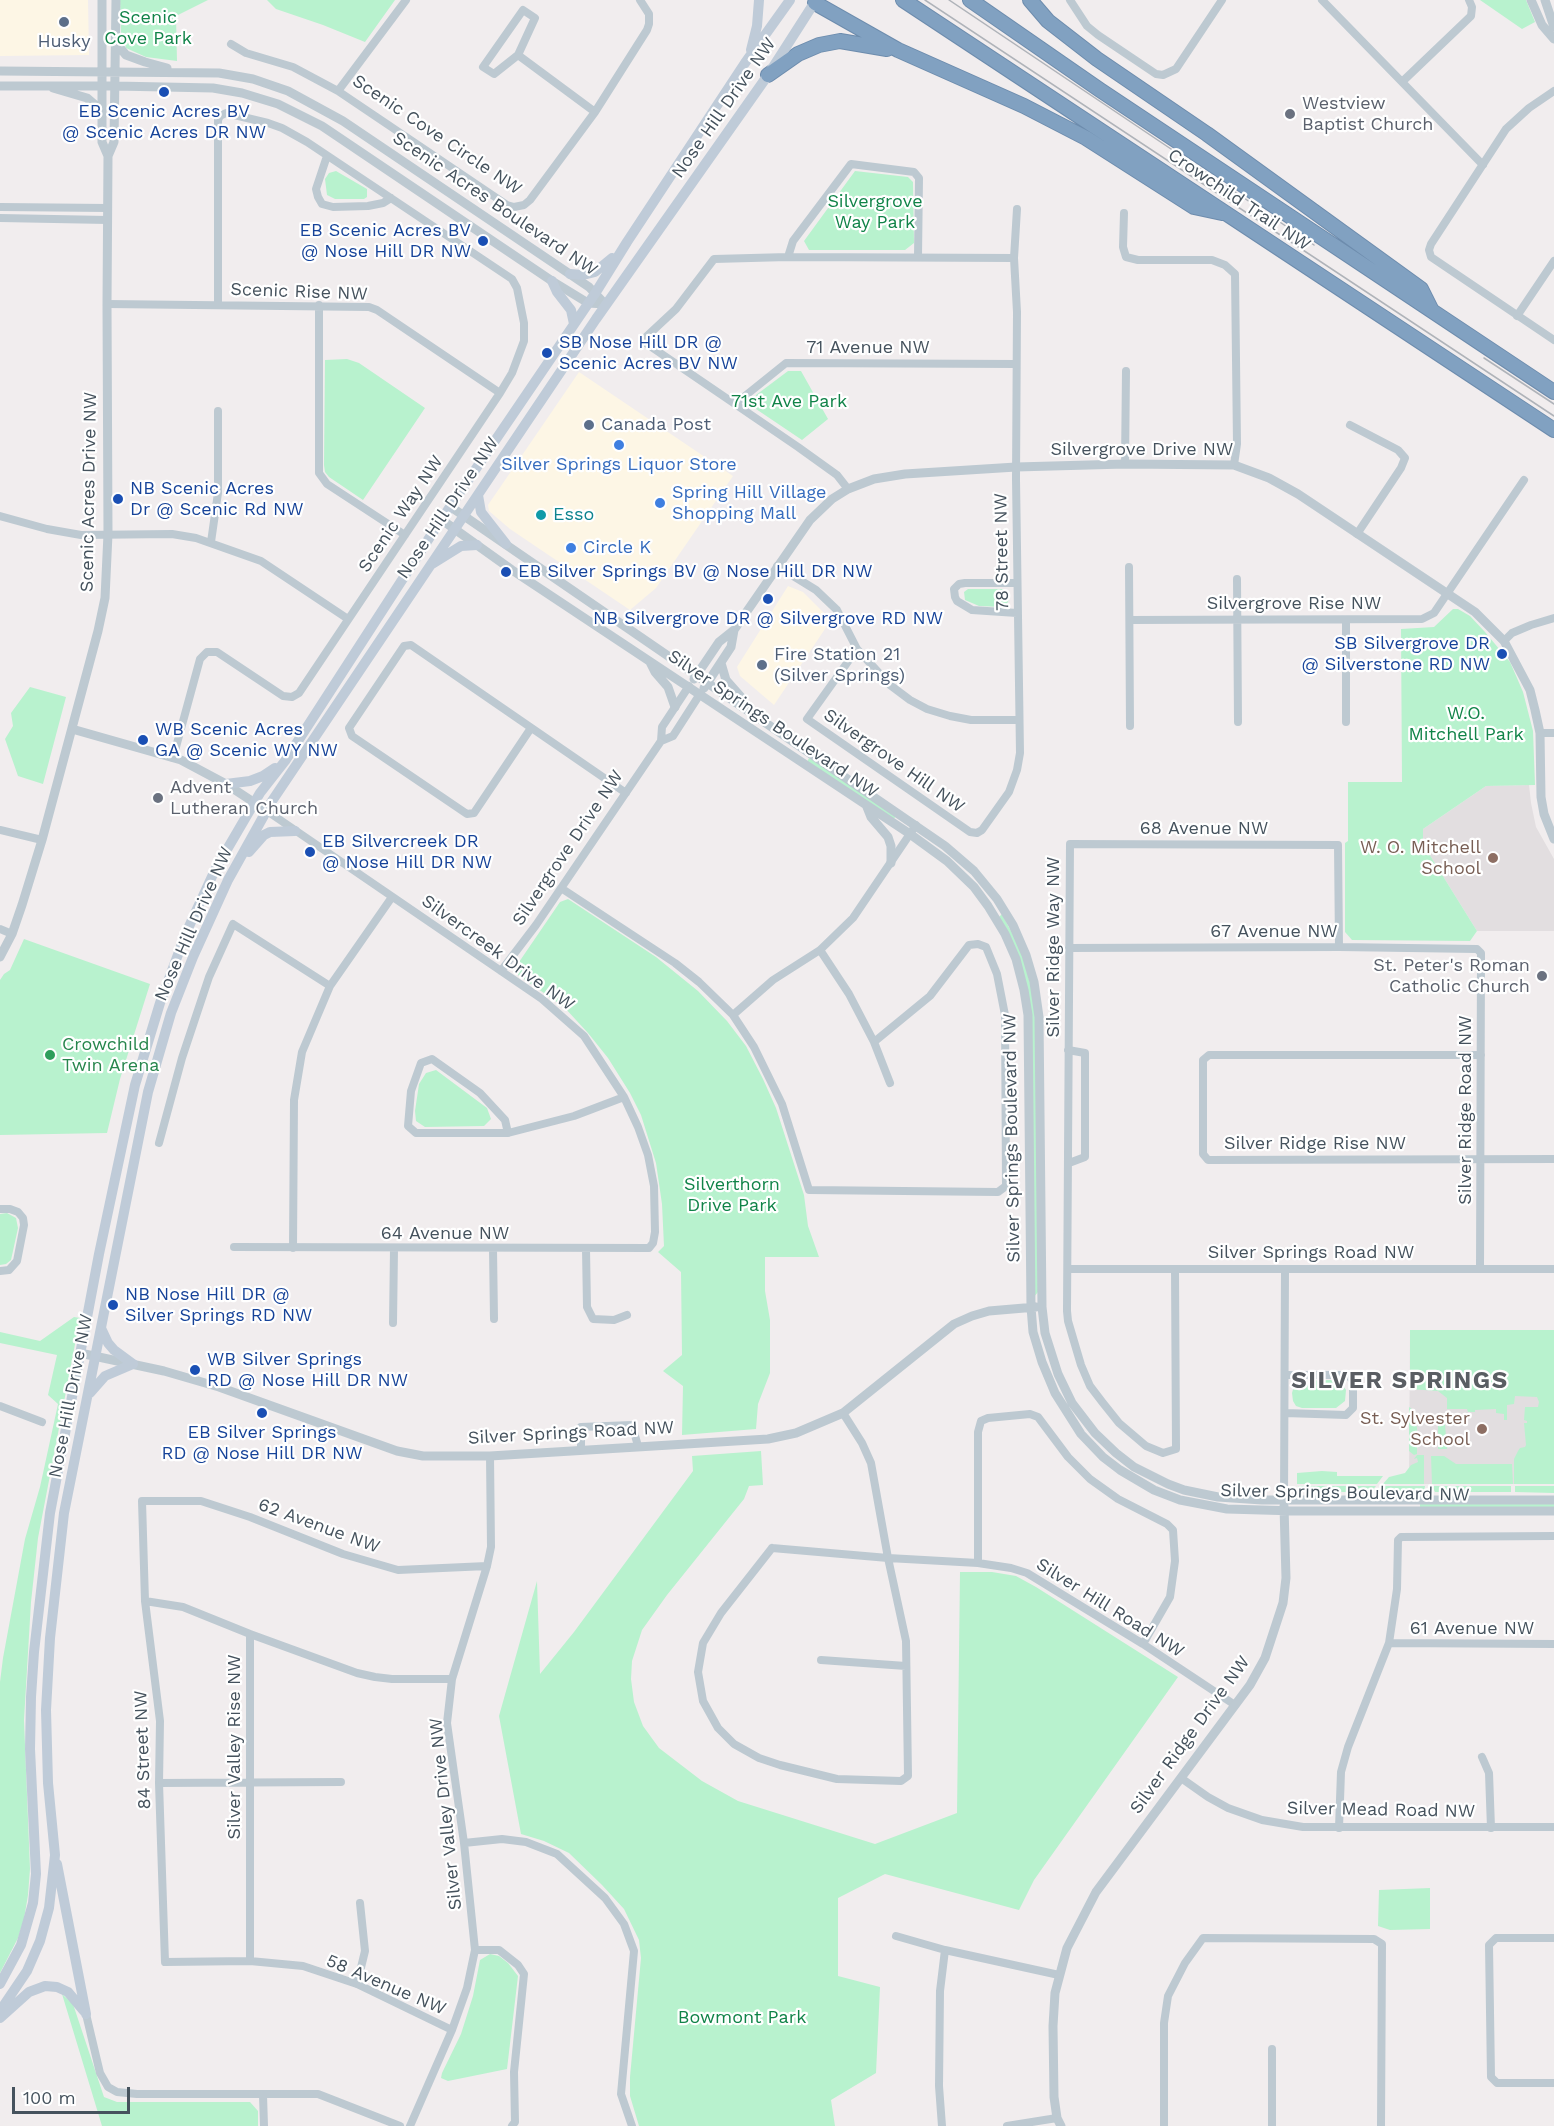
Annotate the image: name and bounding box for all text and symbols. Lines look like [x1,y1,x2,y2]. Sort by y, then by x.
park label: Scenic Cove Park [104,7,192,50]
marker: Husky [57,15,71,29]
place label: Husky [37,31,91,53]
street label: Nose Hill Drive NW [667,34,781,182]
street label: Scenic Cove Circle NW [348,70,526,200]
marker: EB Scenic Acres BV @ Scenic Acres DR NW [157,85,171,99]
place label: Westview Baptist Church [1302,93,1433,136]
place label: EB Scenic Acres BV @ Scenic Acres DR NW [62,101,266,144]
marker: Westview Baptist Church [1283,107,1297,121]
street label: Scenic Acres Boulevard NW [388,127,602,281]
street label: Crowchild Trail NW [1164,144,1314,256]
park label: Silvergrove Way Park [827,191,923,234]
place label: EB Scenic Acres BV @ Nose Hill DR NW [299,220,471,262]
marker: EB Scenic Acres BV @ Nose Hill DR NW [476,234,490,248]
street label: Scenic Rise NW [230,279,368,305]
place label: SB Nose Hill DR @ Scenic Acres BV NW [559,332,738,374]
street label: 71 Avenue NW [806,337,930,359]
marker: SB Nose Hill DR @ Scenic Acres BV NW [540,346,554,360]
park label: 71st Ave Park [731,391,847,413]
street label: Scenic Acres Drive NW [76,392,102,592]
place label: Canada Post [601,414,711,436]
marker: Canada Post [582,418,596,432]
street label: Nose Hill Drive NW [393,433,503,583]
marker: Silver Springs Liquor Store [612,438,626,452]
street label: Silvergrove Drive NW [1051,439,1233,461]
street label: Scenic Way NW [354,451,448,577]
place label: Silver Springs Liquor Store [501,454,737,476]
place label: NB Scenic Acres Dr @ Scenic Rd NW [130,478,304,520]
place label: Spring Hill Village Shopping Mall [672,482,826,524]
marker: NB Scenic Acres Dr @ Scenic Rd NW [111,492,125,506]
street label: 78 Street NW [990,493,1014,611]
marker: Spring Hill Village Shopping Mall [653,496,667,510]
place label: Esso [553,504,594,526]
marker: Esso [534,508,548,522]
place label: Circle K [583,537,651,559]
marker: Circle K [564,541,578,555]
place label: EB Silver Springs BV @ Nose Hill DR NW [518,561,873,583]
marker: EB Silver Springs BV @ Nose Hill DR NW [499,565,513,579]
marker: NB Silvergrove DR @ Silvergrove RD NW [761,592,775,606]
street label: Silvergrove Rise NW [1207,593,1381,615]
place label: NB Silvergrove DR @ Silvergrove RD NW [593,608,943,630]
place label: SB Silvergrove DR @ Silverstone RD NW [1301,633,1490,676]
place label: Fire Station 21 (Silver Springs) [774,644,905,686]
street label: Silver Springs Boulevard NW [664,645,882,803]
marker: SB Silvergrove DR @ Silverstone RD NW [1495,647,1509,661]
marker: Fire Station 21 (Silver Springs) [755,658,769,672]
park label: W.O. Mitchell Park [1408,703,1524,746]
street label: Silvergrove Hill NW [819,704,969,818]
place label: WB Scenic Acres GA @ Scenic WY NW [155,719,338,762]
marker: WB Scenic Acres GA @ Scenic WY NW [136,733,150,747]
street label: Silvergrove Drive NW [508,766,628,930]
place label: Advent Lutheran Church [170,777,318,820]
marker: Advent Lutheran Church [151,791,165,805]
street label: 68 Avenue NW [1140,818,1268,840]
place label: EB Silvercreek DR @ Nose Hill DR NW [322,831,492,874]
place label: W. O. Mitchell School [1360,837,1481,880]
street label: Nose Hill Drive NW [150,844,238,1004]
marker: EB Silvercreek DR @ Nose Hill DR NW [303,845,317,859]
marker: W. O. Mitchell School [1486,851,1500,865]
street label: Silver Ridge Way NW [1043,857,1065,1037]
street label: Silvercreek Drive NW [417,890,579,1016]
street label: 67 Avenue NW [1210,921,1338,943]
place label: St. Peter's Roman Catholic Church [1373,955,1530,998]
marker: St. Peter's Roman Catholic Church [1535,969,1549,983]
street label: Silver Springs Boulevard NW [999,1013,1025,1263]
street label: Silver Ridge Road NW [1455,1015,1477,1205]
place label: Crowchild Twin Arena [62,1034,159,1076]
marker: Crowchild Twin Arena [43,1048,57,1062]
street label: Silver Ridge Rise NW [1224,1133,1406,1155]
park label: Silverthorn Drive Park [684,1174,780,1216]
street label: 64 Avenue NW [381,1223,509,1245]
street label: Silver Springs Road NW [1208,1242,1414,1264]
place label: NB Nose Hill DR @ Silver Springs RD NW [125,1284,312,1326]
marker: NB Nose Hill DR @ Silver Springs RD NW [106,1298,120,1312]
street label: Nose Hill Drive NW [45,1312,97,1480]
place label: WB Silver Springs RD @ Nose Hill DR NW [207,1349,408,1392]
marker: WB Silver Springs RD @ Nose Hill DR NW [188,1363,202,1377]
district label: SILVER SPRINGS [1291,1367,1509,1395]
marker: EB Silver Springs RD @ Nose Hill DR NW [255,1406,269,1420]
place label: St. Sylvester School [1360,1408,1470,1450]
street label: Silver Springs Road NW [467,1417,675,1449]
place label: EB Silver Springs RD @ Nose Hill DR NW [161,1422,363,1464]
marker: St. Sylvester School [1475,1422,1489,1436]
street label: Silver Springs Boulevard NW [1220,1480,1470,1506]
street label: 62 Avenue NW [255,1494,383,1558]
street label: Silver Hill Road NW [1032,1554,1188,1662]
street label: 61 Avenue NW [1410,1618,1534,1640]
street label: Silver Ridge Drive NW [1125,1652,1255,1818]
street label: Silver Valley Rise NW [224,1655,246,1839]
street label: 84 Street NW [130,1690,156,1810]
street label: Silver Valley Drive NW [425,1717,467,1911]
street label: Silver Mead Road NW [1287,1798,1475,1822]
street label: 58 Avenue NW [323,1950,449,2020]
park label: Bowmont Park [678,2007,806,2029]
scale bar [15,2075,134,2113]
text: 100 m [23,2087,76,2108]

